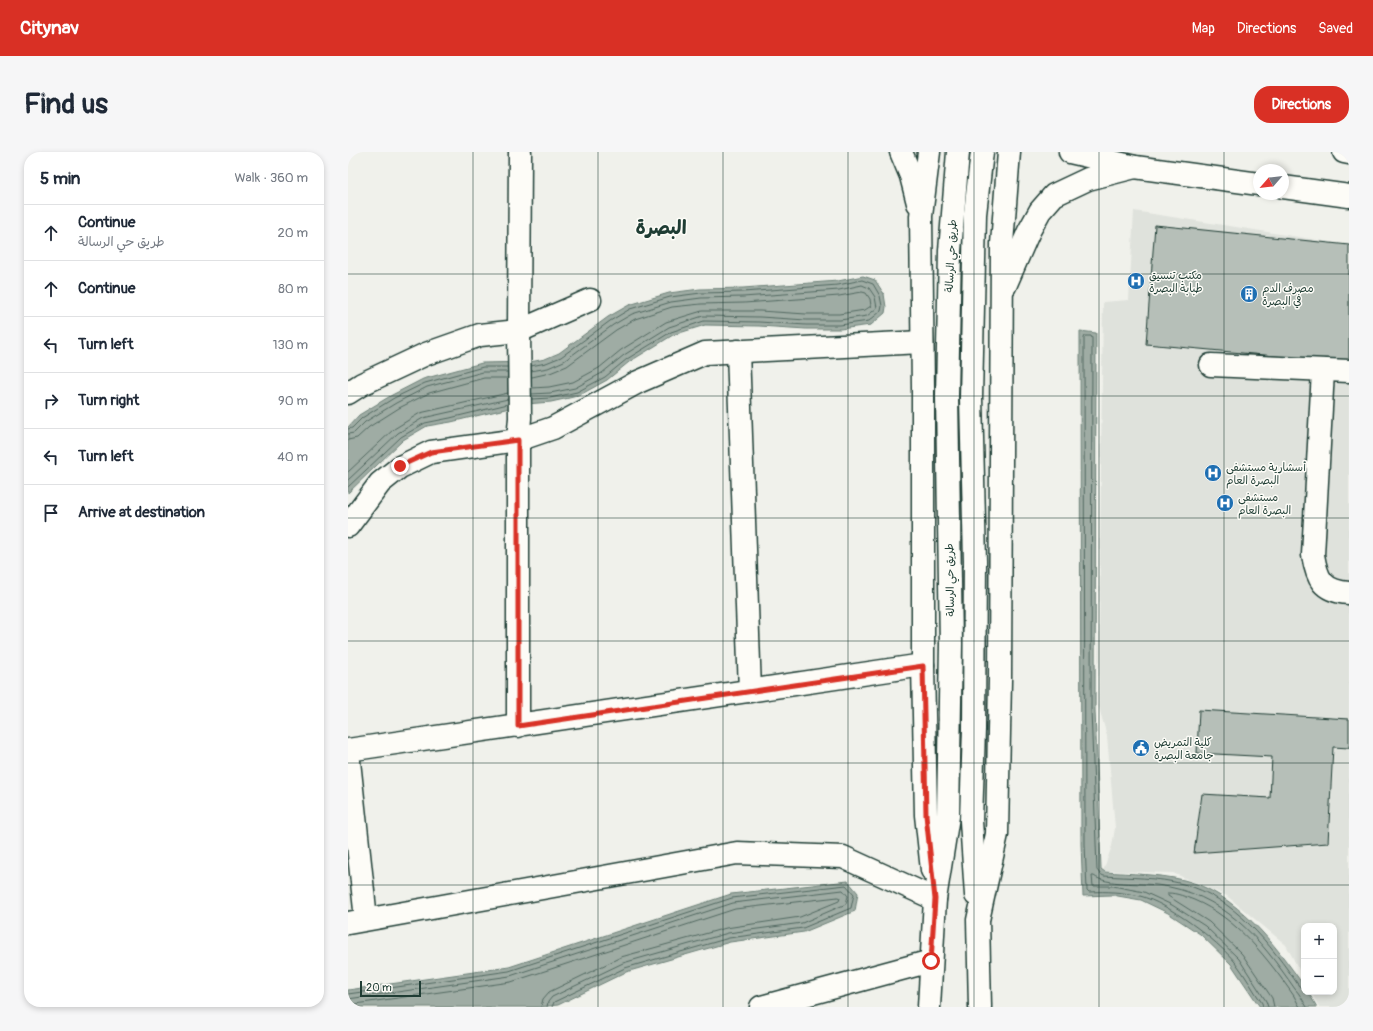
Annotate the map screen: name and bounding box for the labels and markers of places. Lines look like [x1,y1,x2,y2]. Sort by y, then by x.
place label: مكتب تنسيق طبابة البصرة [1149,269,1202,296]
hospital icon: مكتب تنسيق طبابة البصرة [1126,271,1146,291]
place label: مصرف الدم في البصرة [1262,282,1314,309]
building icon: مصرف الدم في البصرة [1239,284,1259,304]
place label: أسشارية مستشفى البصرة العام [1226,461,1306,489]
hospital icon: أسشارية مستشفى البصرة العام [1203,463,1223,483]
place label: مستشفى البصرة العام [1238,491,1291,519]
hospital icon: مستشفى البصرة العام [1215,493,1235,513]
place label: كلية التمريض جامعة البصرة [1154,736,1214,763]
public building icon: كلية التمريض جامعة البصرة [1131,738,1151,758]

